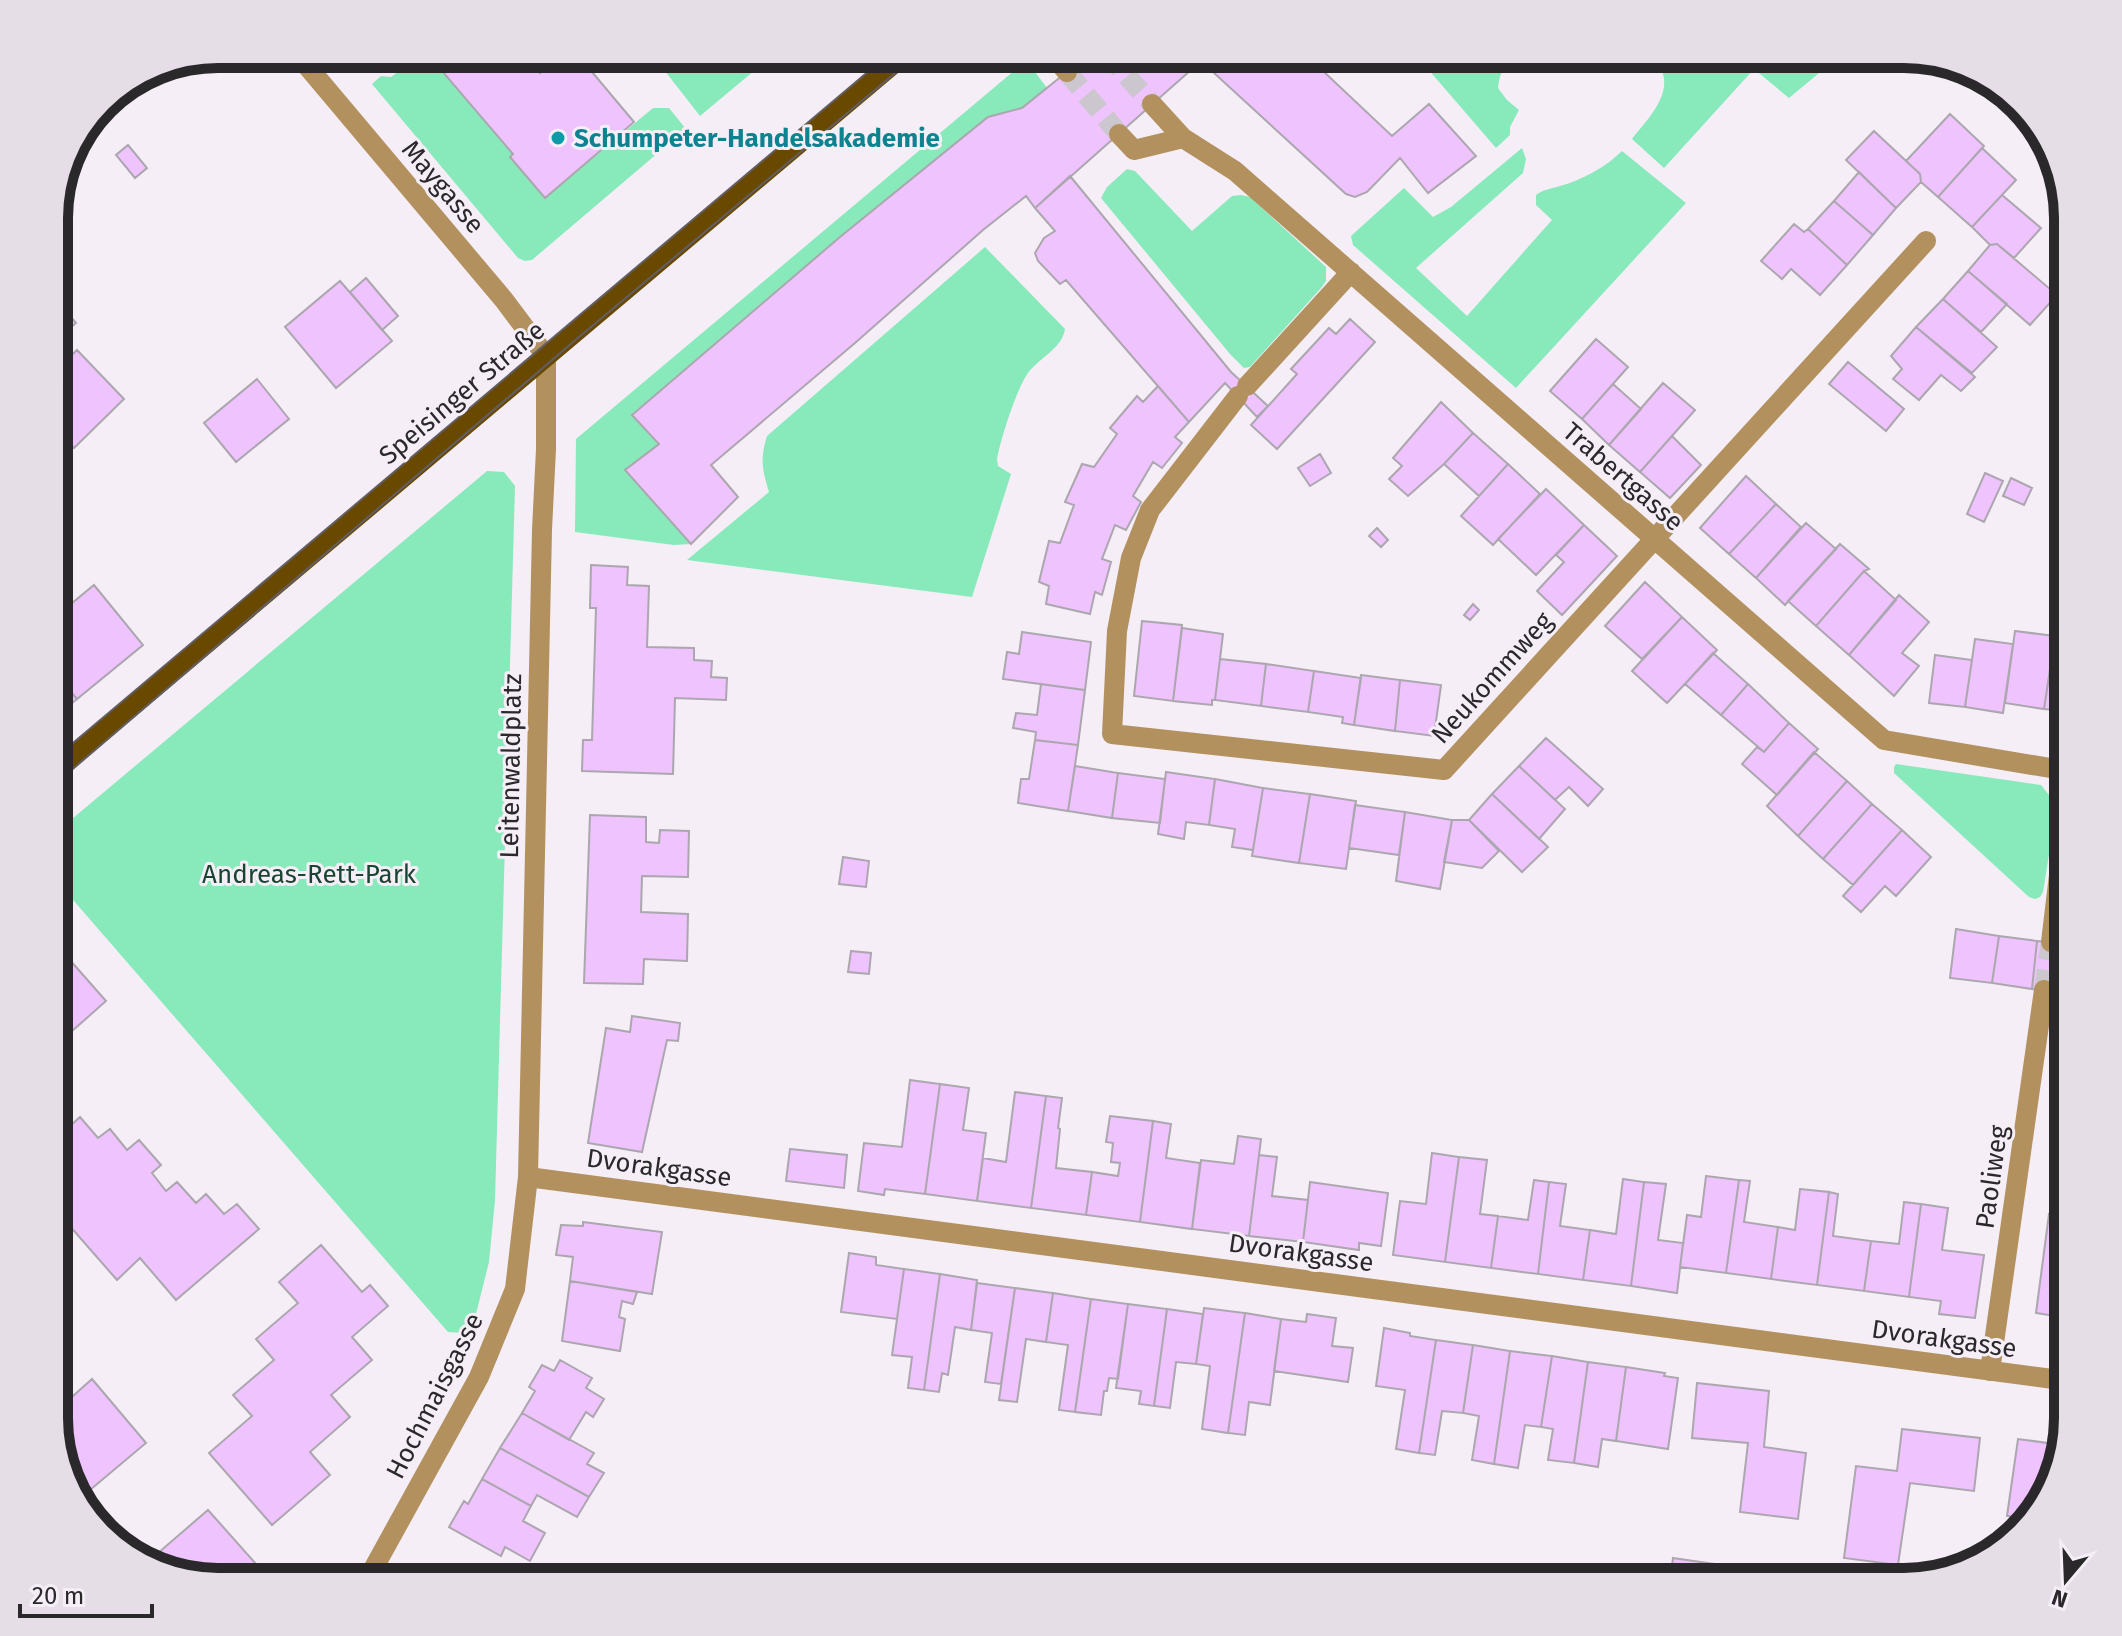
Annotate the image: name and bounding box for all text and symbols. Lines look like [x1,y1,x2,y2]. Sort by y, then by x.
place label: Schumpeter-Handelsakademie [574,123,940,154]
marker: Schumpeter-Handelsakademie [549,129,567,147]
street label: Maygasse [395,134,491,240]
street label: Speisinger Straße [373,315,551,471]
street label: Trabertgasse [1556,416,1690,538]
street label: Neukommweg [1425,606,1559,750]
street label: Leitenwaldplatz [494,673,528,859]
park label: Andreas-Rett-Park [202,859,417,890]
street label: Paoliweg [1969,1123,2015,1231]
street label: Dvorakgasse [584,1142,734,1194]
street label: Dvorakgasse [1226,1227,1376,1279]
street label: Hochmaisgasse [380,1308,490,1484]
street label: Dvorakgasse [1869,1313,2019,1365]
north arrow [2026,1540,2106,1620]
scale bar [20,1568,152,1618]
text: 20 m [32,1582,84,1610]
text: N [2048,1583,2071,1614]

